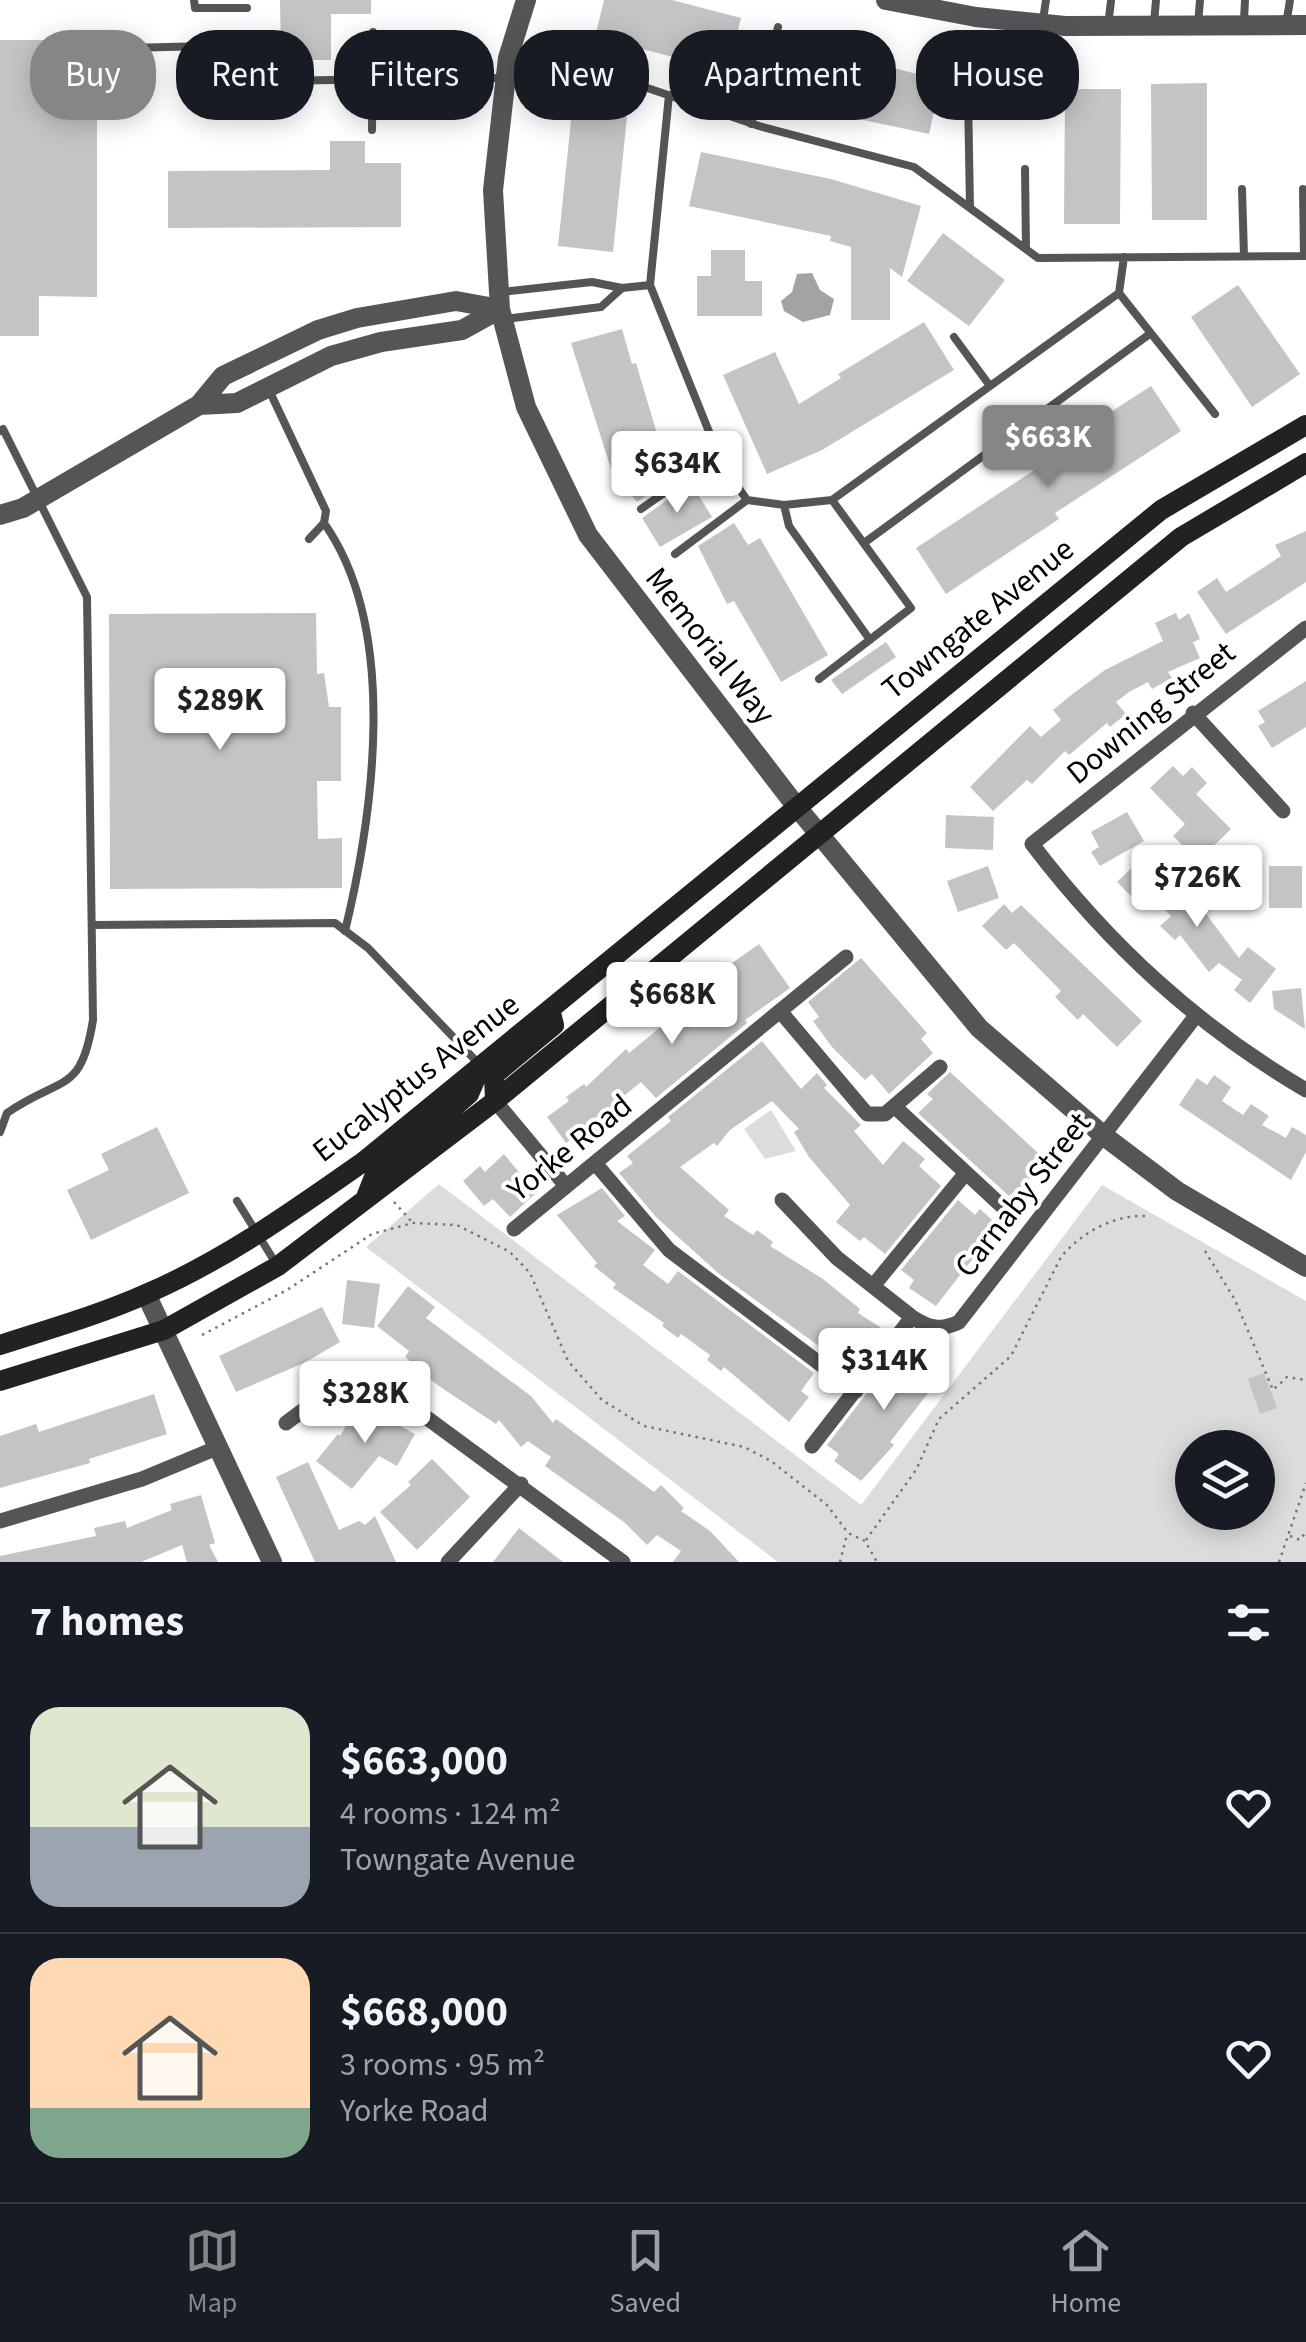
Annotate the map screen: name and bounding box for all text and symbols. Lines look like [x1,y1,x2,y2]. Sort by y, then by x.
chip: Buy [30,30,156,120]
chip: Rent [176,30,314,120]
chip: Filters [334,30,494,120]
chip: New [514,30,649,120]
chip: Apartment [669,30,896,120]
chip: House [916,30,1079,120]
pin: $663K [978,405,1118,490]
text: $663K [1004,414,1092,460]
pin: $634K [607,431,747,516]
text: $634K [633,440,721,486]
street label: Towngate Avenue [872,527,1084,711]
street label: Memorial Way [634,558,786,734]
street label: Downing Street [1057,630,1245,796]
pin: $289K [150,668,290,753]
text: $289K [176,677,264,723]
pin: $726K [1127,845,1267,930]
text: $726K [1153,854,1241,900]
pin: $668K [602,962,742,1047]
text: $668K [628,971,716,1017]
street label: Eucalyptus Avenue [303,982,529,1174]
street label: Yorke Road [497,1083,642,1213]
street label: Carnaby Street [944,1103,1102,1287]
pin: $314K [814,1328,954,1413]
text: $314K [840,1337,928,1383]
pin: $328K [295,1361,435,1446]
text: $328K [321,1370,409,1416]
map controls [1175,1430,1275,1530]
button: layers [1175,1430,1275,1530]
text: 7 homes [30,1592,184,1652]
icon: filters [1221,1595,1276,1650]
text: $663,000 [340,1731,508,1791]
icon: home [110,1747,230,1867]
icon: heart [1221,1780,1276,1835]
text: 4 rooms · 124 m² [340,1791,561,1837]
text: Towngate Avenue [340,1837,575,1883]
text: $668,000 [340,1982,508,2042]
icon: home [110,1998,230,2118]
icon: heart [1221,2031,1276,2086]
text: 3 rooms · 95 m² [340,2042,545,2088]
text: Yorke Road [340,2088,489,2134]
tab: Map [185,2223,240,2323]
tab: Saved [609,2223,681,2323]
tab: Home [1051,2223,1121,2323]

